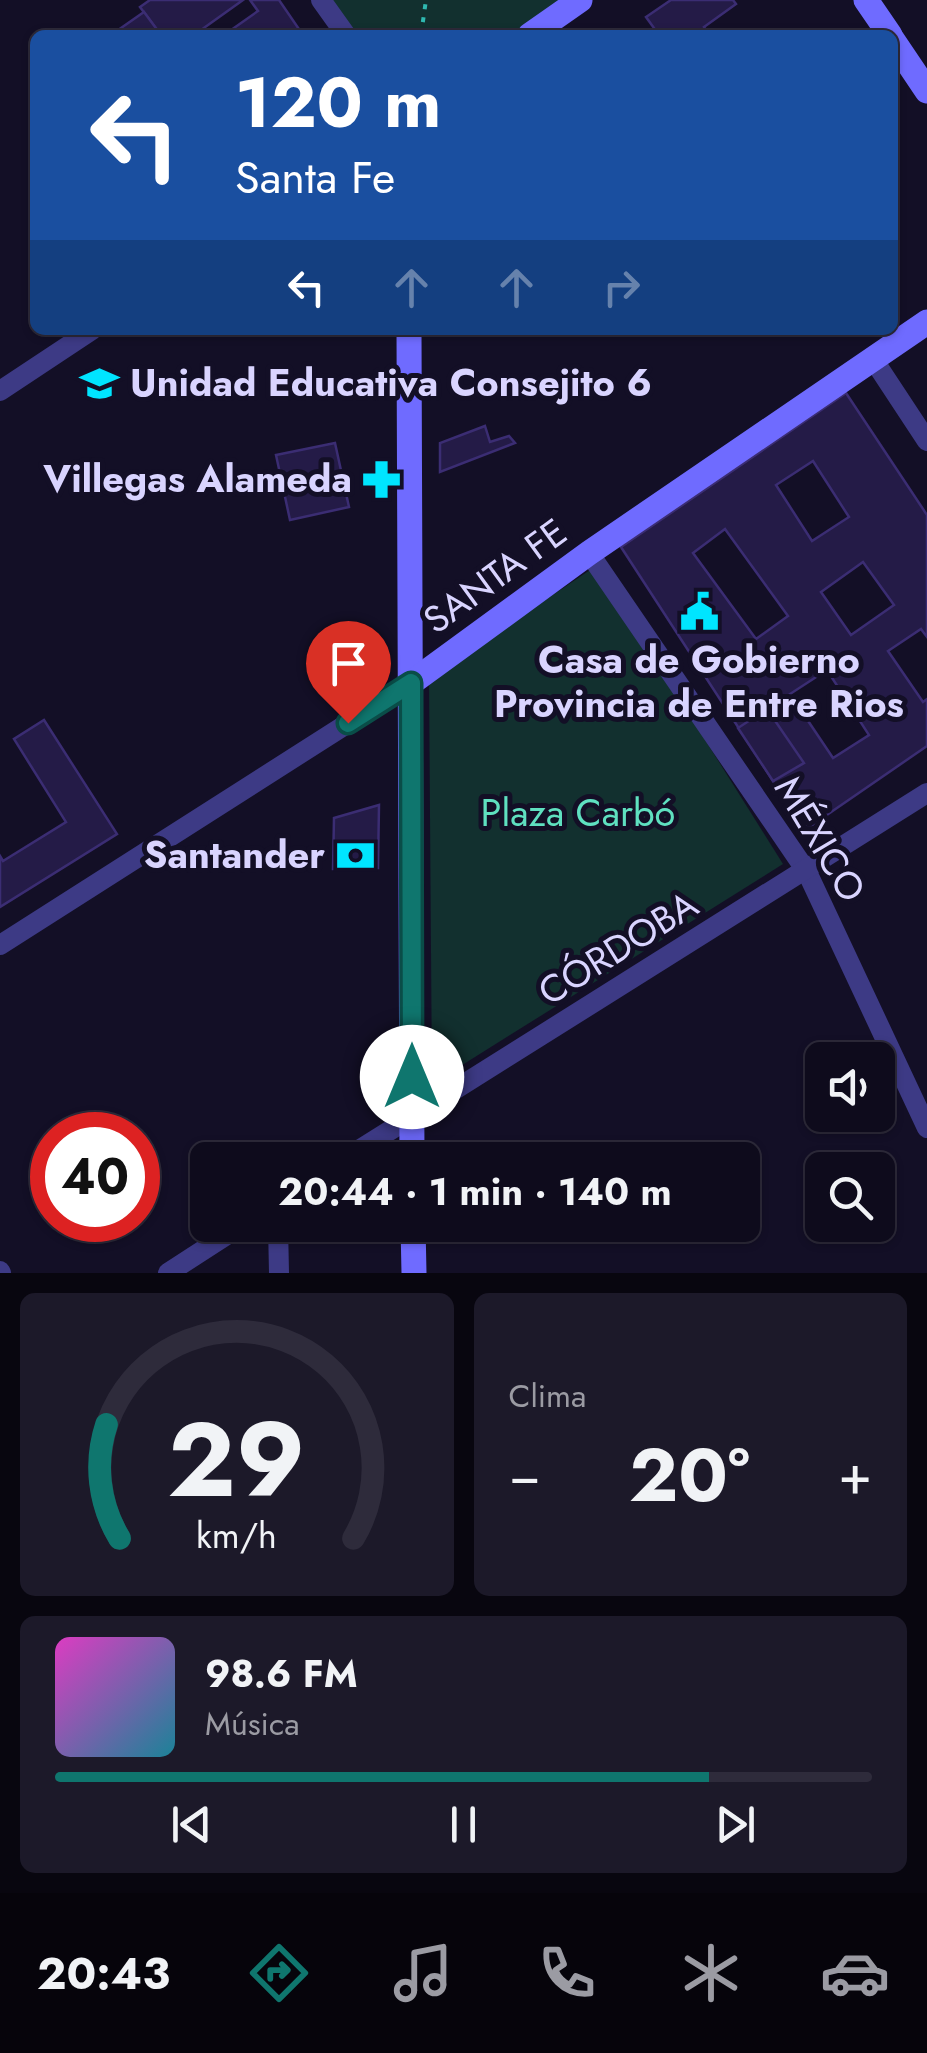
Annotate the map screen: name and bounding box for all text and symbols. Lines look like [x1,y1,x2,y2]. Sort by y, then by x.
text: 120 m [235,52,441,153]
icon: left [70,70,200,200]
text: Santa Fe [235,145,395,210]
icon: left [279,260,334,315]
icon: ahead [384,260,439,315]
icon: ahead [489,260,544,315]
icon: right [594,260,649,315]
place label: Unidad Educativa Consejito 6 [130,355,652,410]
school or university icon: Unidad Educativa Consejito 6 [79,362,121,404]
place label: Villegas Alameda [42,451,352,506]
pharmacy icon: Villegas Alameda [361,458,403,500]
street label: SANTA FE [412,505,578,647]
public building icon: Casa de Gobierno Provincia de Entre Rios [678,590,720,632]
pin [306,621,391,724]
place label: Casa de Gobierno Provincia de Entre Rios [494,632,904,731]
icon: arrive [321,636,376,691]
street label: MÉXICO [761,765,880,912]
park label: Plaza Carbó [481,785,675,840]
place label: Santander [144,827,325,882]
bank icon: Santander [334,834,376,876]
street label: CÓRDOBA [527,877,708,1018]
position arrow [360,1025,464,1129]
map controls [805,1042,895,1242]
button: sound [805,1042,895,1132]
speed limit sign: 40 [30,1112,160,1242]
button: search [805,1152,895,1242]
text: 20:44 · 1 min · 140 m [278,1164,672,1219]
text: Clima [509,1373,586,1419]
text: 29 [168,1385,306,1535]
text: 20° [629,1421,750,1529]
text: − [509,1435,541,1515]
text: + [838,1435,872,1515]
text: km/h [196,1510,277,1561]
text: 98.6 FM [205,1646,358,1701]
text: Música [205,1701,300,1747]
icon: previous [164,1797,219,1852]
icon: pause [436,1797,491,1852]
icon: next [708,1797,763,1852]
icon: directions [244,1938,314,2008]
icon: music [388,1938,458,2008]
icon: phone [532,1938,602,2008]
icon: climate [676,1938,746,2008]
icon: car [820,1938,890,2008]
text: 20:43 [37,1941,170,2006]

